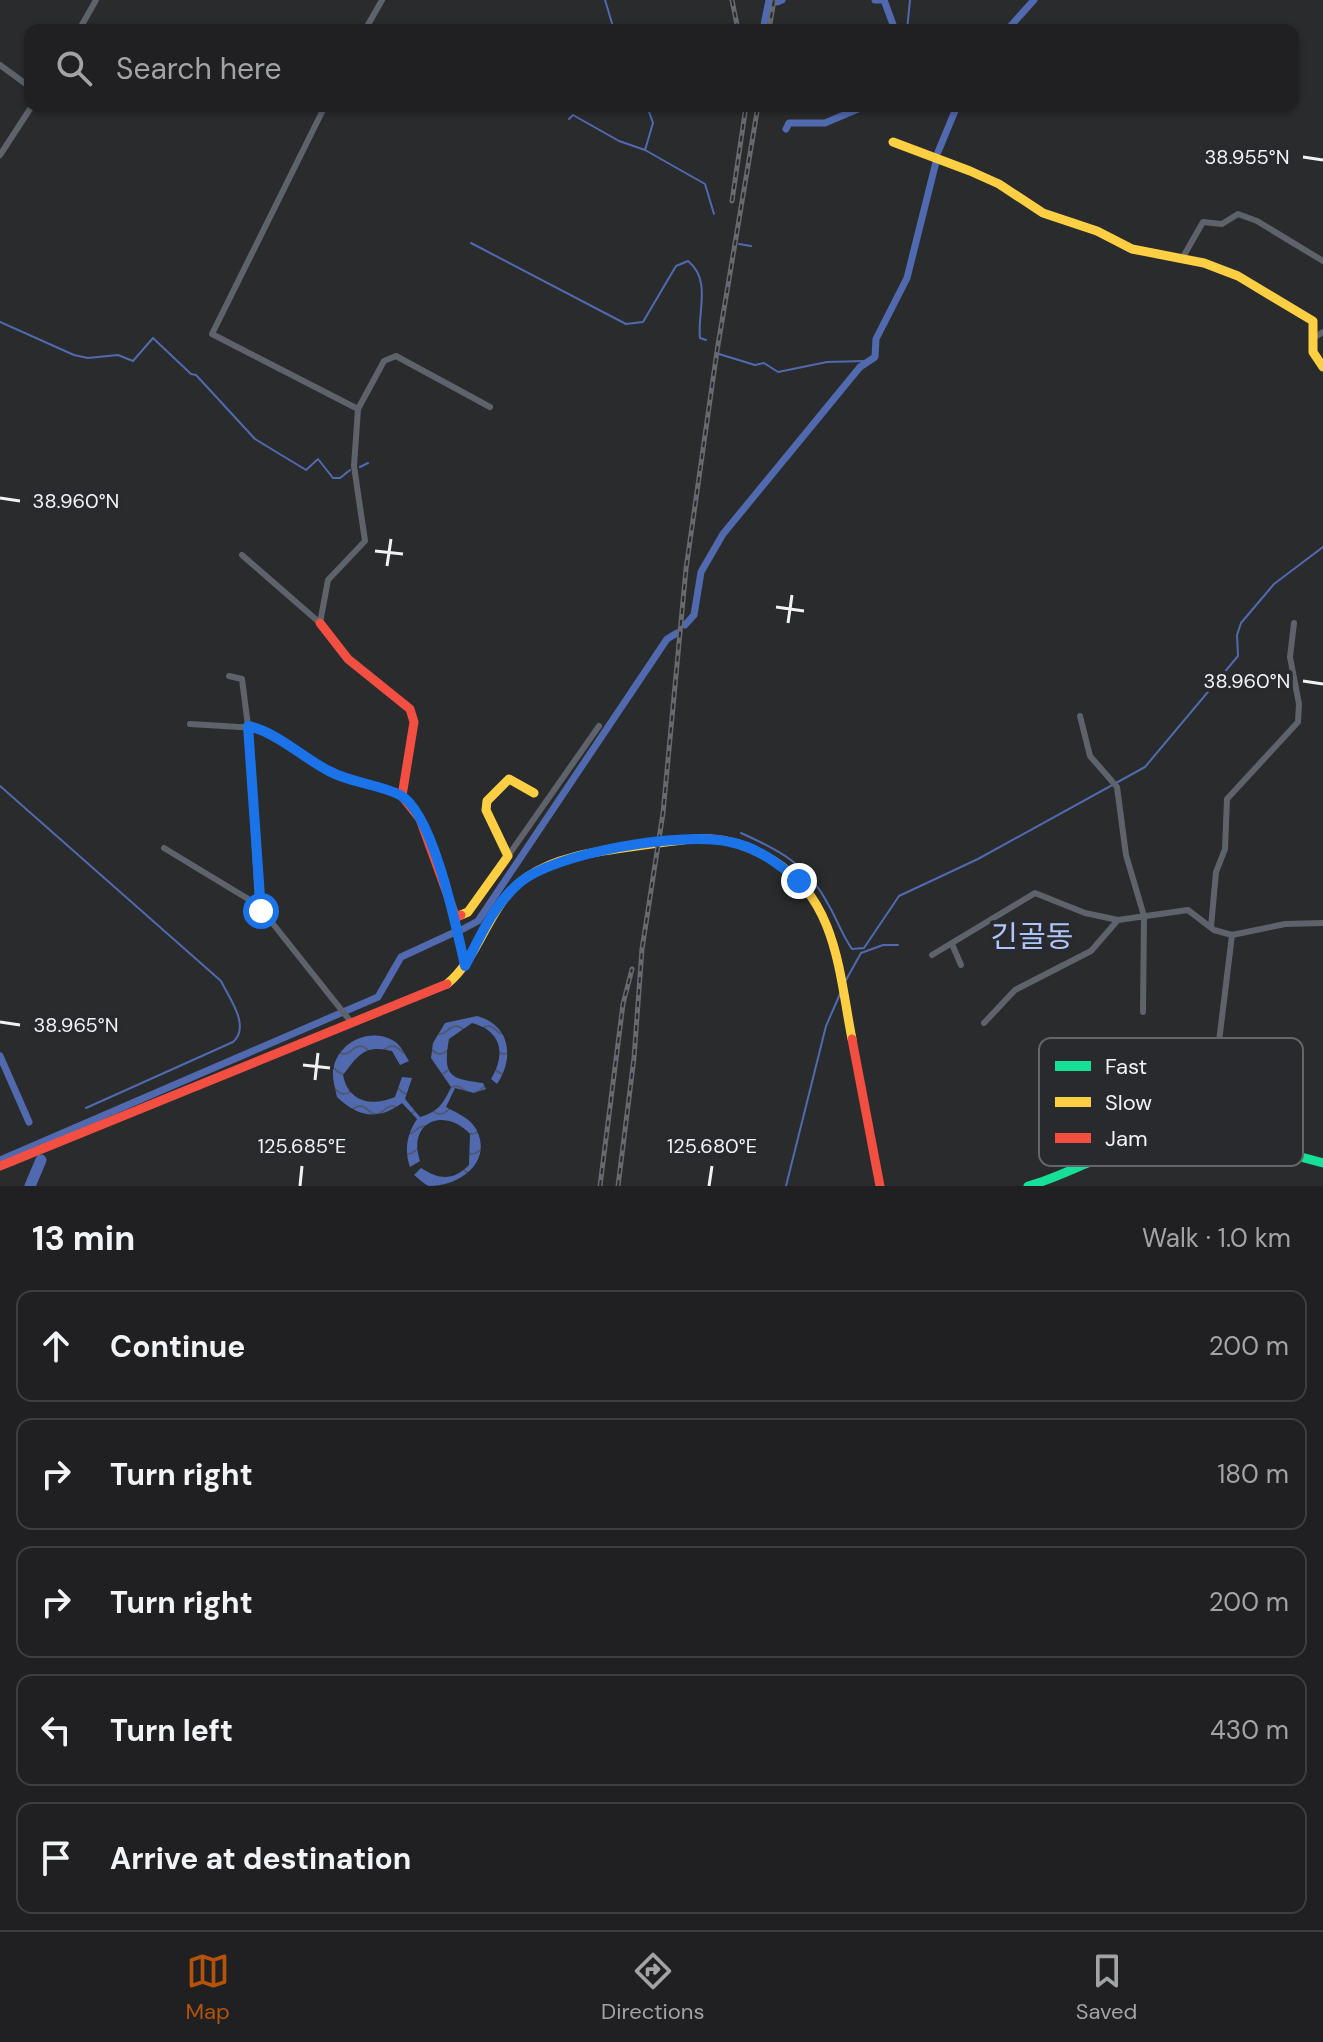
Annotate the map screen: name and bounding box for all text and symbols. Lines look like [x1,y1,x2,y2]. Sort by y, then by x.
search box [24,24,1299,112]
icon: search [52,46,96,90]
text: Search here [116,49,282,88]
text: 38.955°N [1205,144,1289,170]
text: 38.960°N [33,488,119,514]
text: 38.960°N [1204,668,1290,694]
route end [781,863,817,899]
route start [243,893,279,929]
district label: 긴골동 [991,917,1073,956]
text: 38.965°N [34,1012,118,1038]
legend [1039,1038,1303,1166]
text: Fast [1105,1052,1147,1081]
text: Slow [1105,1088,1152,1117]
text: Jam [1105,1124,1148,1153]
text: 125.685°E [258,1133,346,1159]
text: 125.680°E [667,1133,757,1159]
text: 13 min [32,1216,135,1261]
text: Walk · 1.0 km [1142,1221,1291,1255]
icon: ahead [34,1324,78,1368]
text: Continue [110,1327,245,1366]
text: 200 m [1209,1329,1289,1363]
icon: right [34,1452,78,1496]
text: Turn right [110,1455,253,1494]
text: 180 m [1217,1457,1289,1491]
icon: right [34,1580,78,1624]
text: Turn right [110,1583,253,1622]
text: 200 m [1209,1585,1289,1619]
icon: left [34,1708,78,1752]
text: Turn left [110,1711,233,1750]
text: 430 m [1210,1713,1289,1747]
icon: arrive [34,1836,78,1880]
text: Arrive at destination [110,1839,411,1878]
tab: Map [186,1949,230,2026]
tab: Directions [601,1949,705,2026]
tab: Saved [1076,1949,1137,2026]

